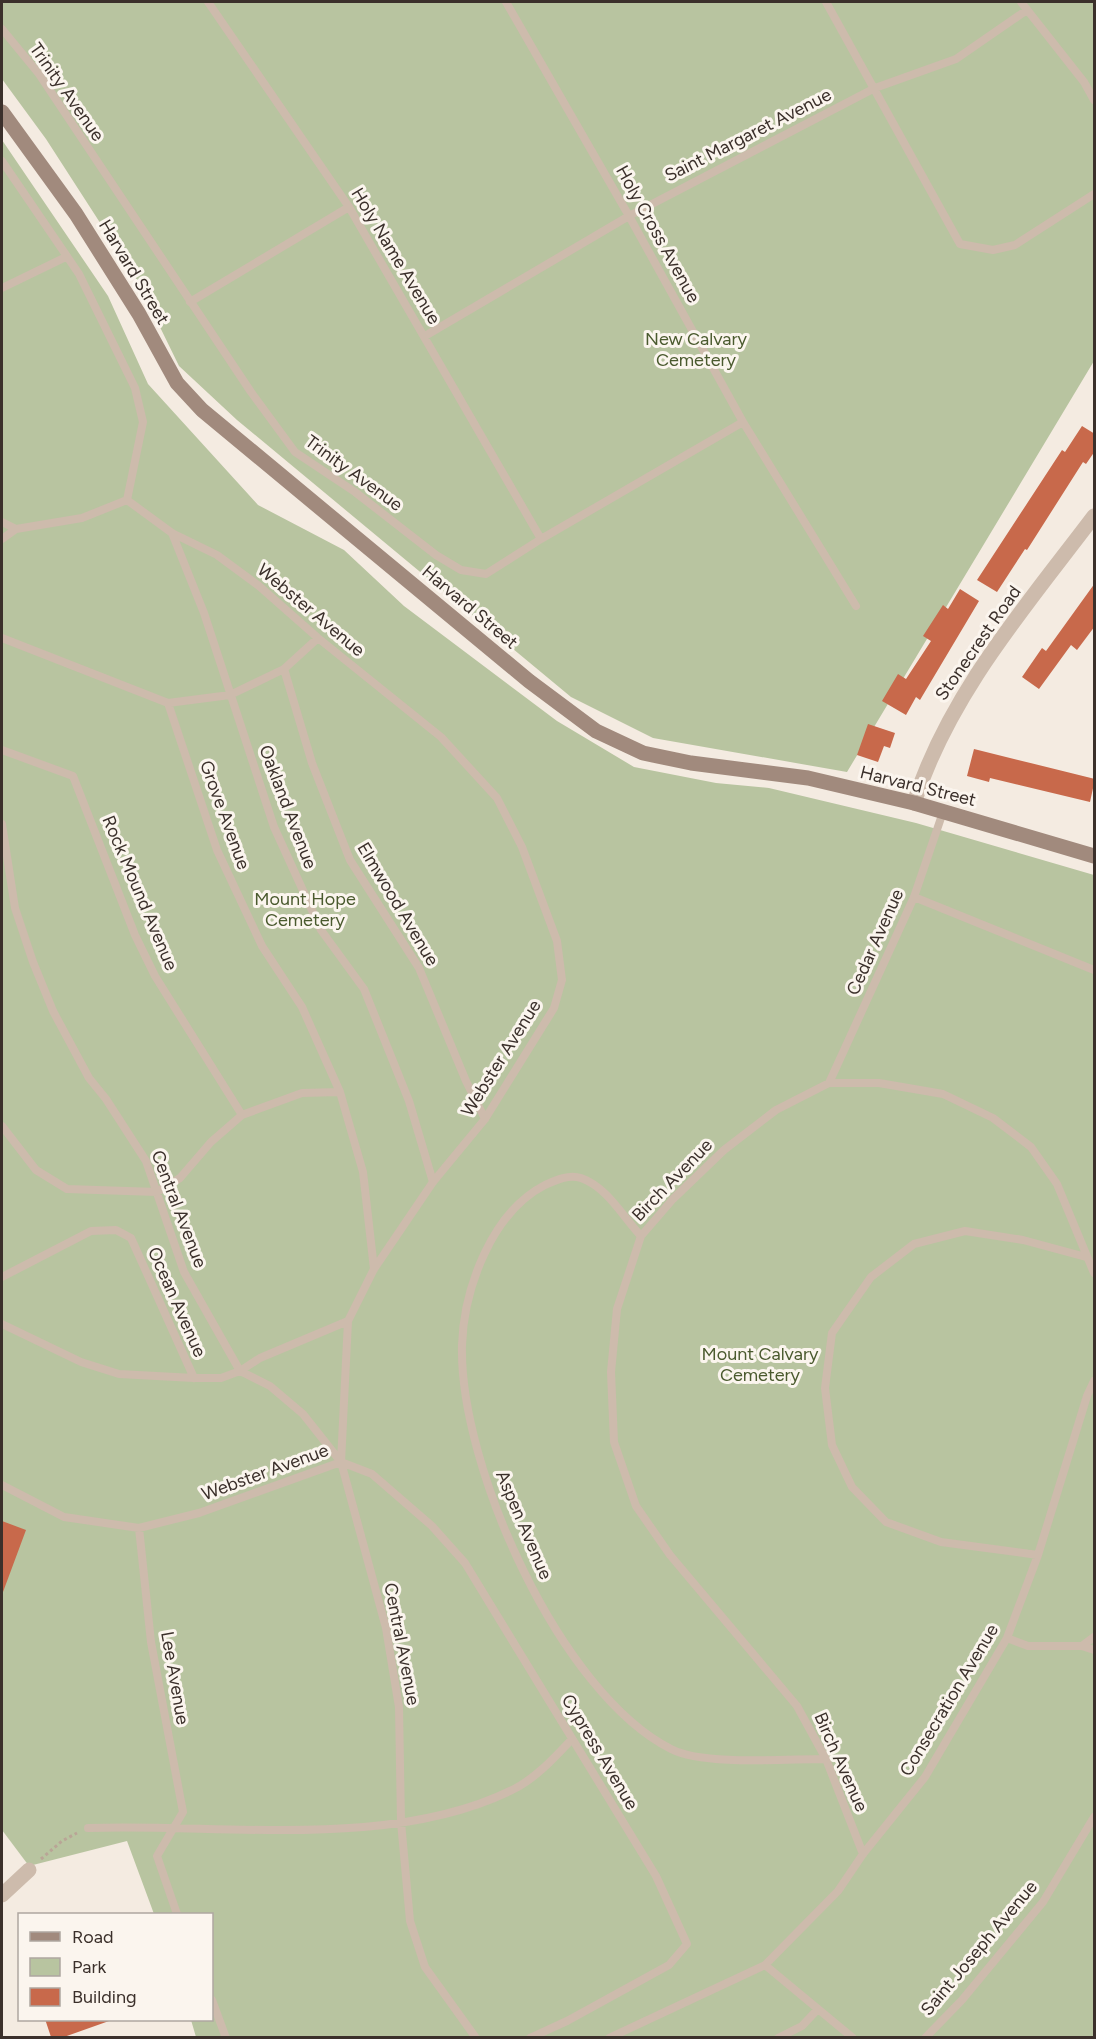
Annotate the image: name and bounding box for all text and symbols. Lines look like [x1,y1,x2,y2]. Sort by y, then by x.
street label: Trinity Avenue [25,39,109,146]
street label: Saint Margaret Avenue [661,83,835,187]
street label: Holy Cross Avenue [611,162,705,307]
street label: Holy Name Avenue [347,184,446,328]
street label: Harvard Street [94,216,174,329]
park label: New Calvary Cemetery [645,328,748,371]
street label: Trinity Avenue [301,430,407,516]
street label: Webster Avenue [253,559,369,661]
street label: Harvard Street [418,560,523,654]
street label: Stonecrest Road [930,581,1026,705]
street label: Oakland Avenue [254,742,322,872]
street label: Grove Avenue [195,758,255,873]
street label: Harvard Street [858,761,978,811]
street label: Rock Mound Avenue [97,812,183,974]
street label: Elmwood Avenue [352,838,444,970]
street label: Cedar Avenue [842,885,908,999]
park label: Mount Hope Cemetery [254,888,356,931]
street label: Webster Avenue [456,996,546,1120]
street label: Birch Avenue [627,1134,717,1226]
street label: Central Avenue [146,1147,212,1271]
street label: Ocean Avenue [143,1244,211,1361]
park label: Mount Calvary Cemetery [701,1343,819,1386]
street label: Webster Avenue [199,1439,332,1505]
street label: Aspen Avenue [491,1467,557,1583]
street label: Central Avenue [379,1581,425,1707]
street label: Consecration Avenue [895,1620,1003,1780]
street label: Lee Avenue [156,1630,194,1727]
street label: Cypress Avenue [557,1690,643,1814]
street label: Birch Avenue [809,1709,873,1815]
street label: Saint Joseph Avenue [916,1876,1042,2020]
legend [18,1913,213,2021]
text: Road [72,1926,113,1948]
text: Park [72,1956,107,1978]
text: Building [72,1986,137,2008]

